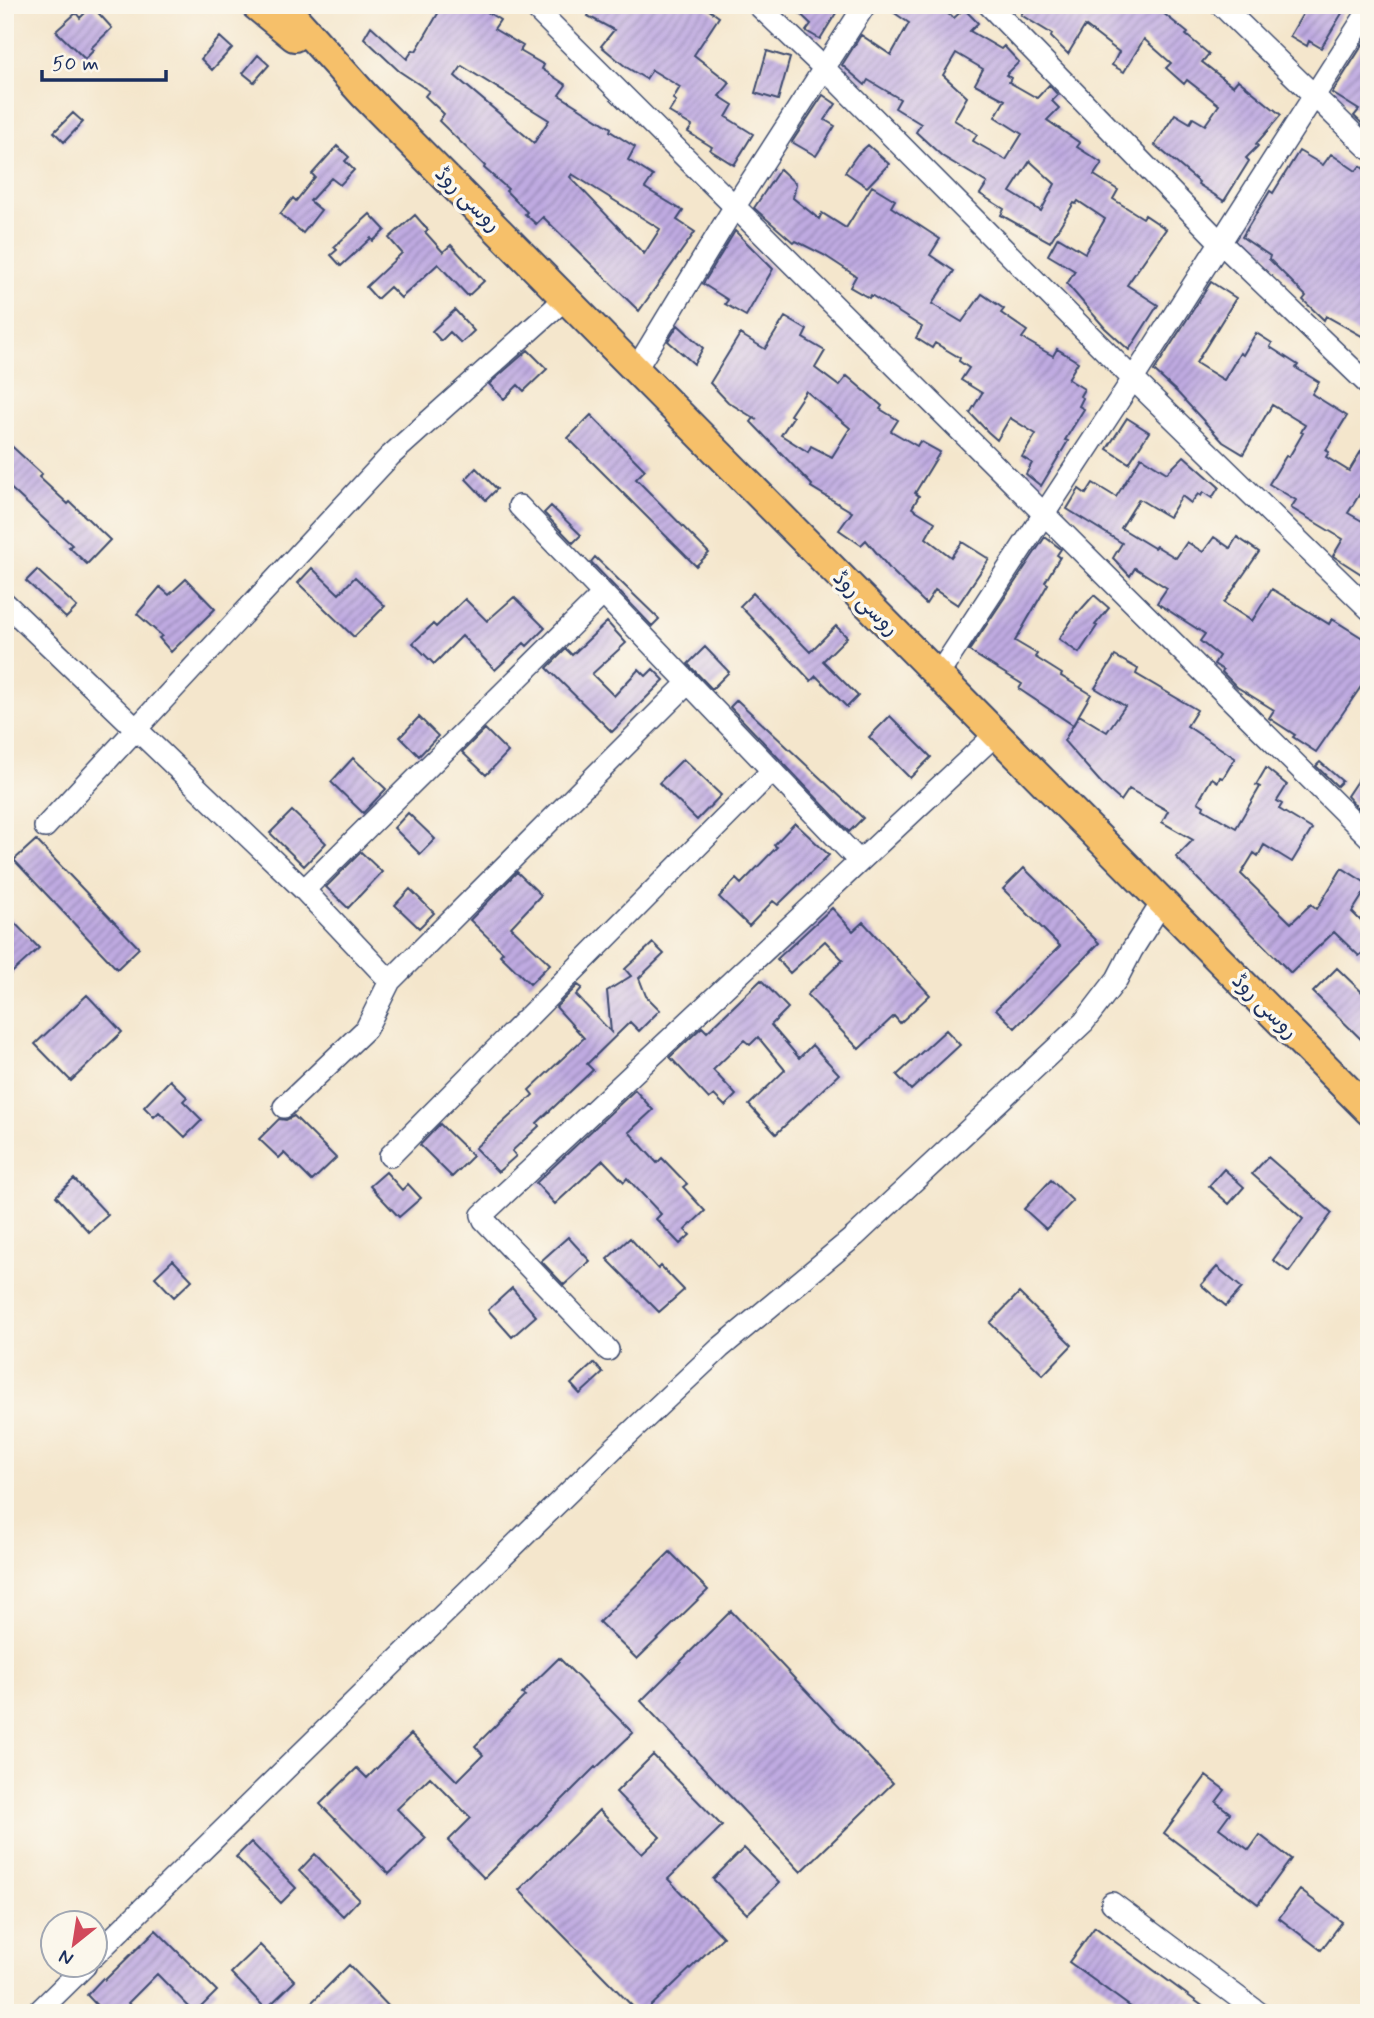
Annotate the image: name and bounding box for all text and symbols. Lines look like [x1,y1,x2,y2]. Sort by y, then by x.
scale bar [42,38,166,82]
text: 50 m [52,50,99,78]
street label: روسی روڈ [428,161,506,239]
street label: روسی روڈ [826,565,904,643]
street label: روسی روڈ [1225,968,1303,1046]
north arrow [38,1910,108,1980]
text: N [55,1943,78,1971]

